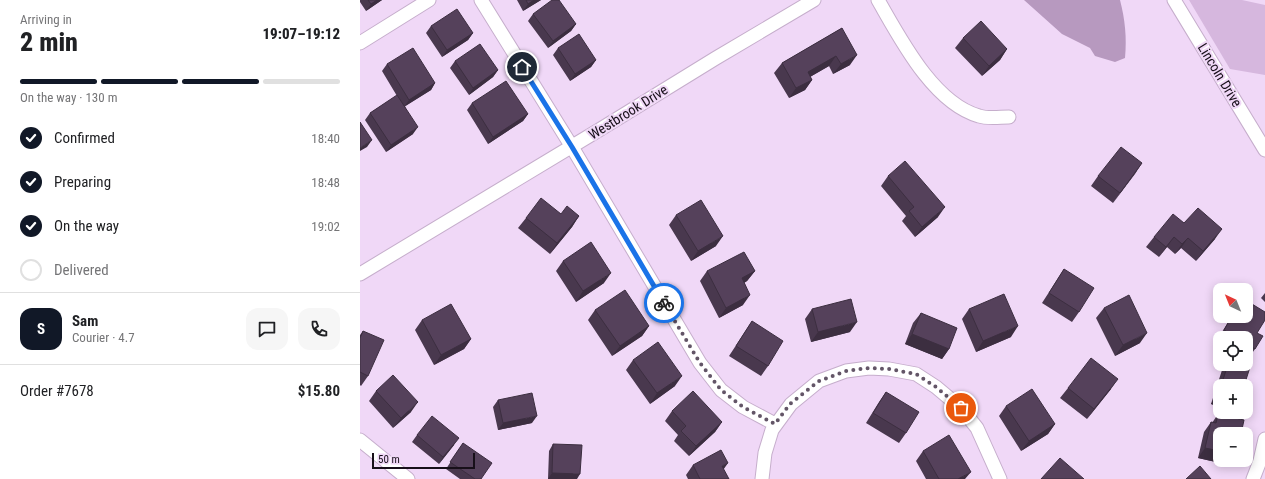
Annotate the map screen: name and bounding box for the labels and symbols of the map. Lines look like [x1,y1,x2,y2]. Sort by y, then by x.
street label: Lincoln Drive [1195,40,1245,110]
pin [505,50,539,84]
street label: Westbrook Drive [586,81,671,143]
courier [644,283,684,323]
north arrow [1213,283,1253,323]
pin [944,391,978,425]
scale bar [372,451,475,470]

